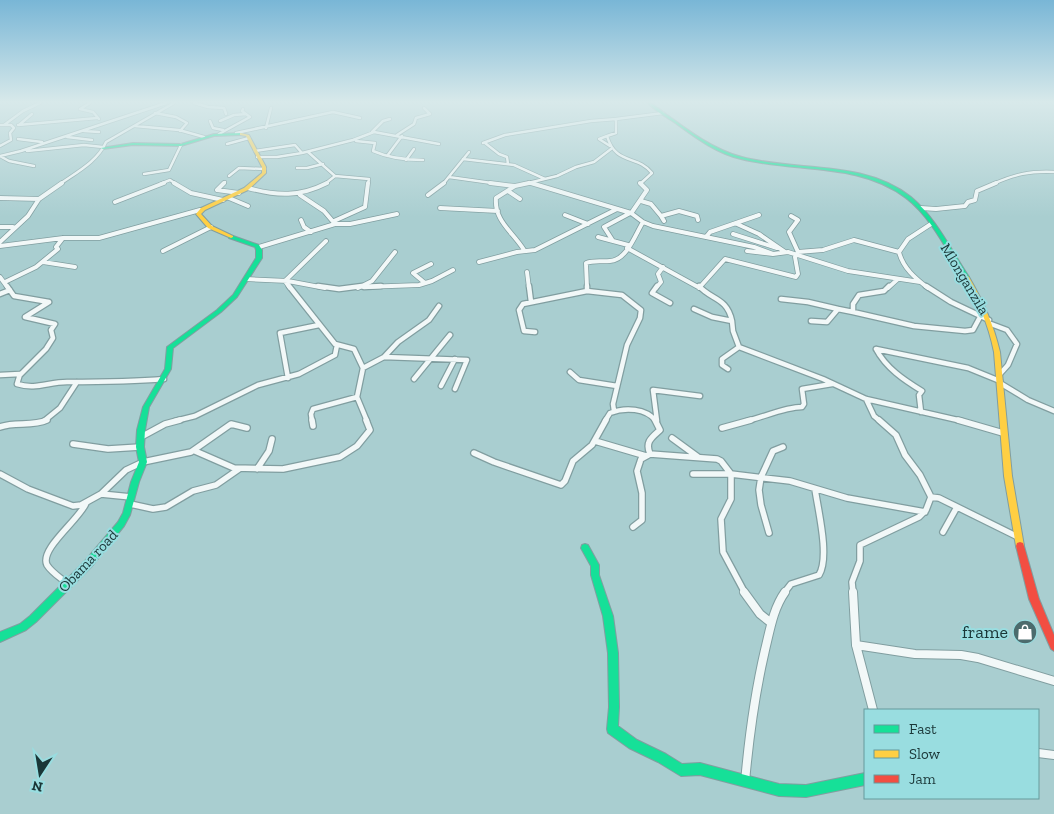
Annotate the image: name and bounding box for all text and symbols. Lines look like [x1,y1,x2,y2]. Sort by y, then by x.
street label: Mlonganzila [937,240,993,318]
street label: Obama road [54,525,122,596]
shop icon: frame [1012,619,1038,645]
place label: frame [962,621,1008,643]
legend [864,709,1039,799]
text: Fast [909,720,937,738]
text: Slow [909,745,941,763]
north arrow [15,749,65,799]
text: Jam [909,770,936,788]
text: N [30,777,44,796]

